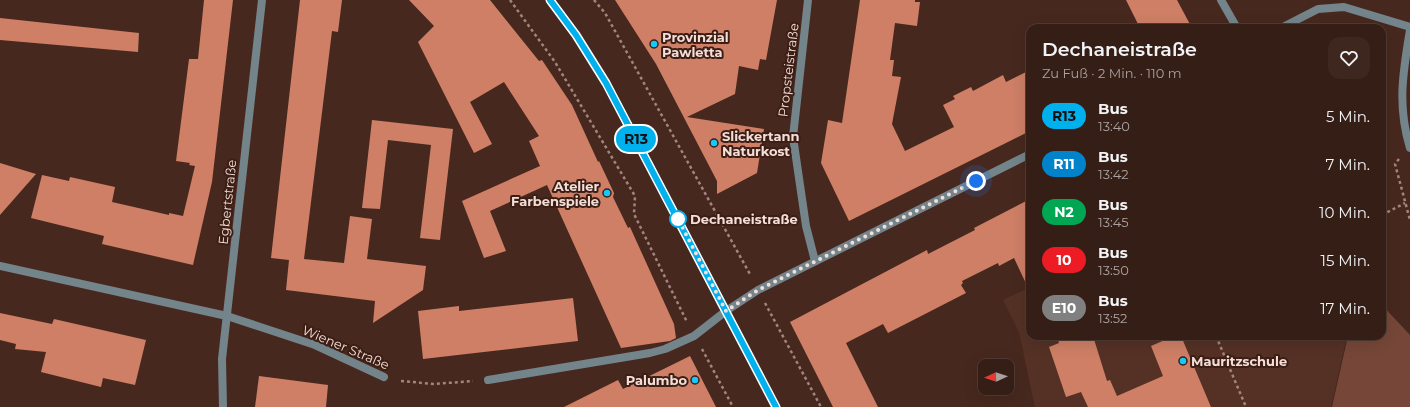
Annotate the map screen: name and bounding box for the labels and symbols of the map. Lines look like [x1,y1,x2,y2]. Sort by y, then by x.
street label: Propsteistraße [774,22,802,118]
place label: Provinzial Pawletta [662,29,729,60]
marker: Provinzial Pawletta [649,39,659,49]
line badge: R13 [613,126,659,152]
place label: Slickertann Naturkost [722,128,799,159]
marker: Slickertann Naturkost [709,138,719,148]
street label: Egbertstraße [215,159,239,245]
your location [966,171,986,191]
place label: Atelier Farbenspiele [511,178,599,209]
marker: Atelier Farbenspiele [602,188,612,198]
marker: Dechaneistraße [669,210,687,228]
place label: Dechaneistraße [690,211,798,227]
street label: Wiener Straße [300,321,392,373]
place label: Mauritzschule [1191,353,1287,369]
marker: Mauritzschule [1178,356,1188,366]
north arrow [978,359,1014,395]
place label: Palumbo [626,372,687,388]
marker: Palumbo [690,375,700,385]

